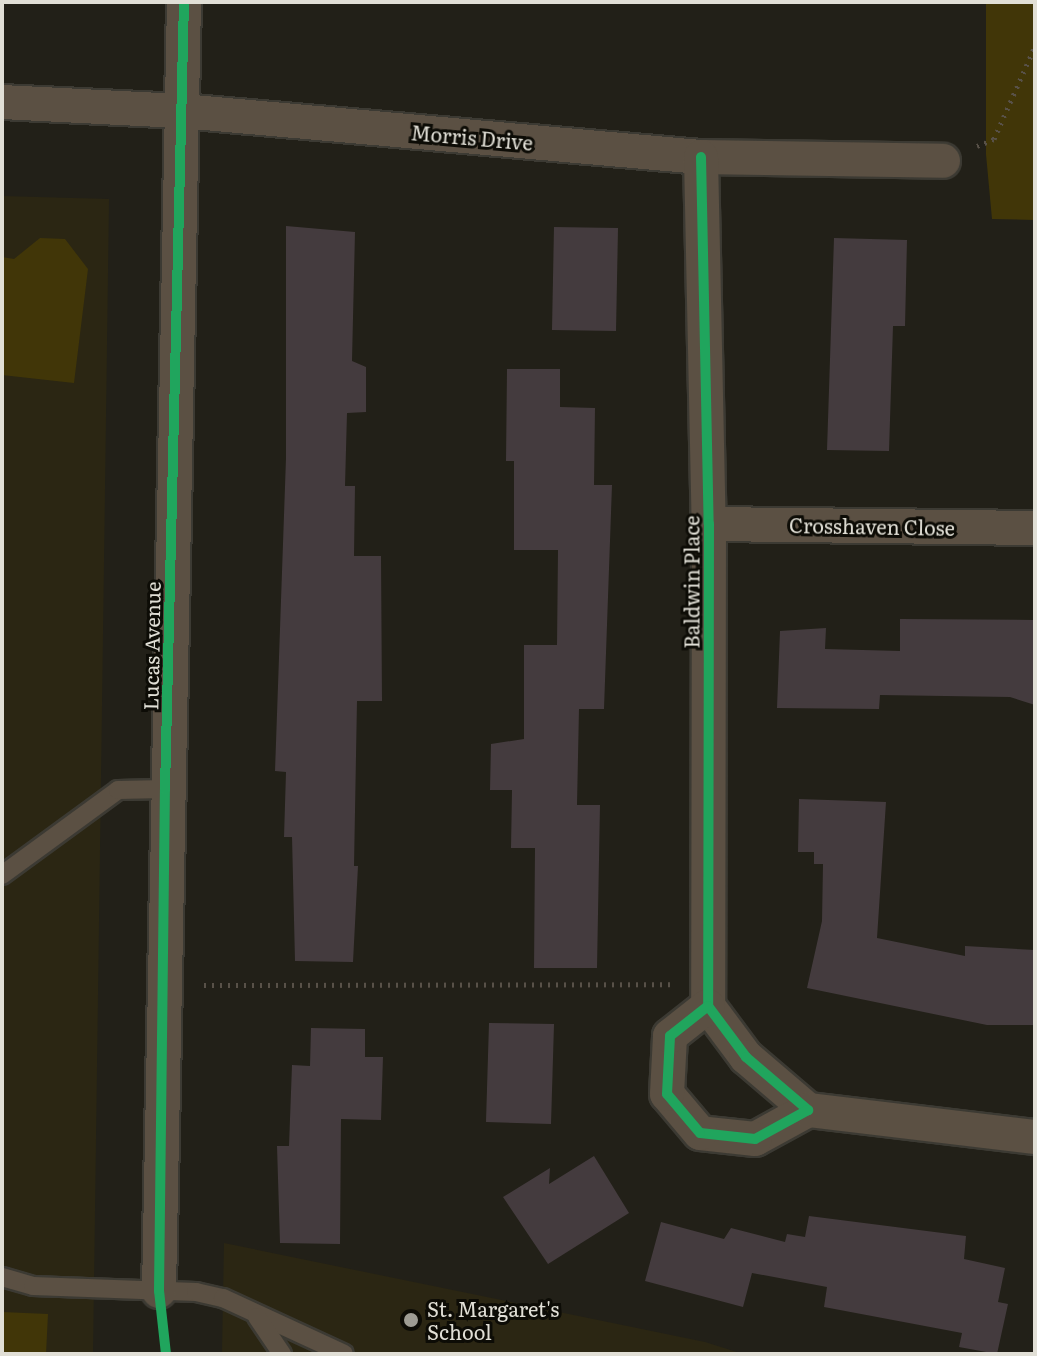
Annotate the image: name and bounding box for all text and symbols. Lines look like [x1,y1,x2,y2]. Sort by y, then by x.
street label: Morris Drive [410,120,534,154]
street label: Crosshaven Close [789,513,955,539]
street label: Baldwin Place [679,515,703,649]
street label: Lucas Avenue [138,581,164,711]
place label: St. Margaret's School [427,1296,559,1343]
marker: St. Margaret's School [402,1311,420,1329]

